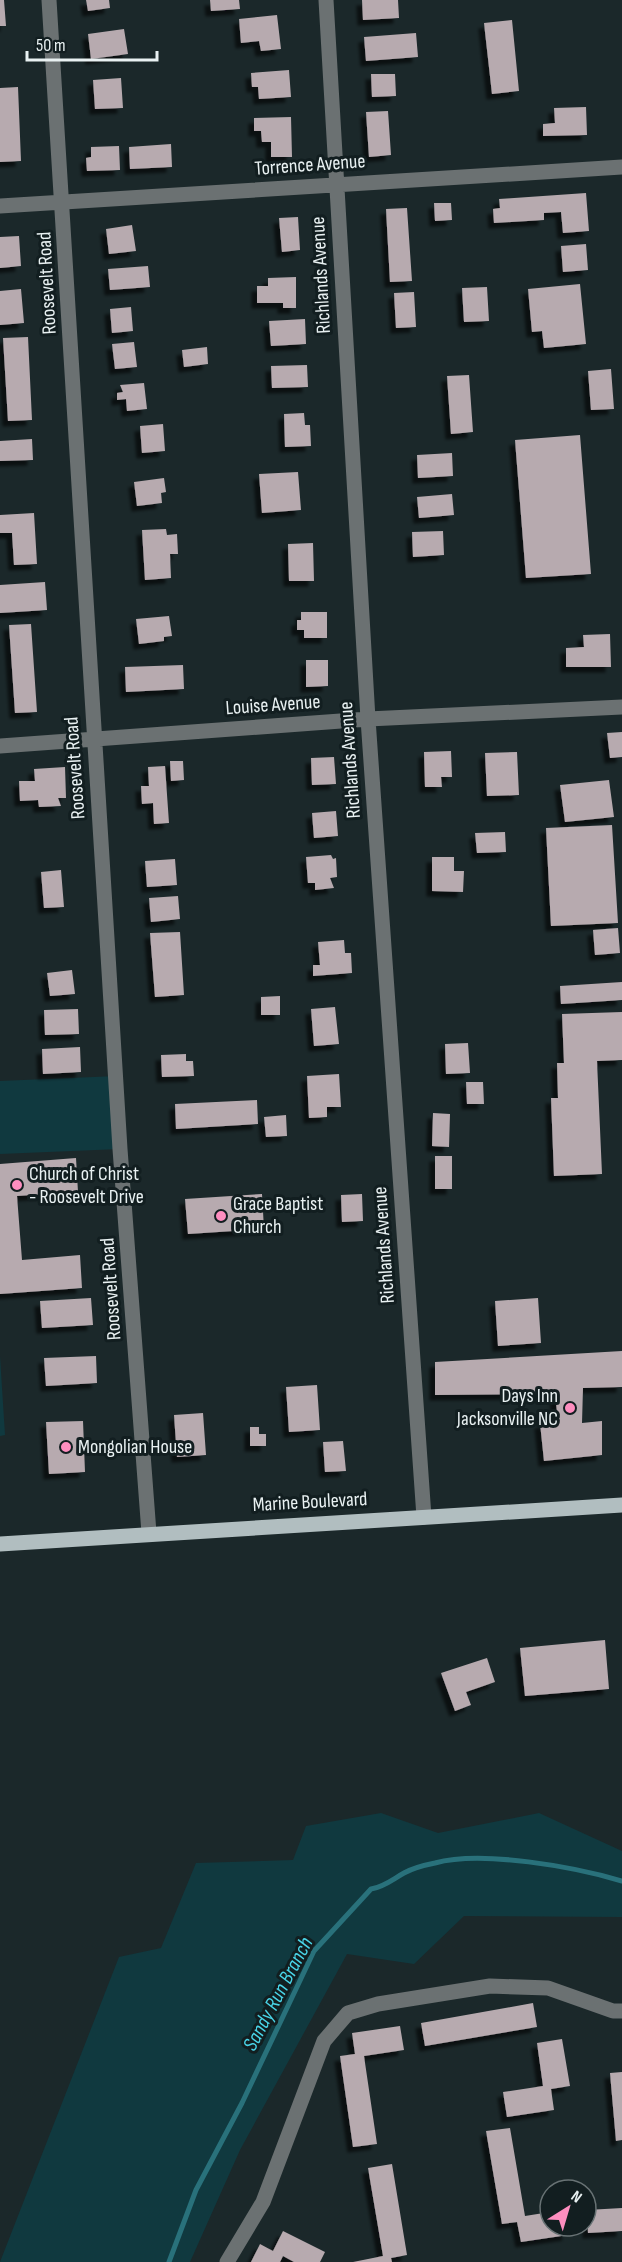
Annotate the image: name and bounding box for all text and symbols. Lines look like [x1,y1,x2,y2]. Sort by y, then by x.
scale bar [27,24,158,62]
text: 50 m [36,35,66,56]
street label: Torrence Avenue [254,149,366,181]
street label: Richlands Avenue [306,216,336,334]
street label: Roosevelt Road [32,231,62,335]
street label: Louise Avenue [225,690,321,720]
street label: Richlands Avenue [334,701,366,819]
street label: Roosevelt Road [59,716,91,820]
place label: Church of Christ - Roosevelt Drive [29,1162,144,1209]
marker: Church of Christ - Roosevelt Drive [10,1178,24,1192]
street label: Richlands Avenue [368,1186,400,1304]
place label: Grace Baptist Church [233,1192,323,1239]
marker: Grace Baptist Church [214,1209,228,1223]
street label: Roosevelt Road [95,1237,127,1341]
place label: Days Inn Jacksonville NC [456,1384,558,1431]
marker: Days Inn Jacksonville NC [563,1401,577,1415]
place label: Mongolian House [78,1435,192,1459]
marker: Mongolian House [59,1440,73,1454]
street label: Marine Boulevard [252,1487,368,1517]
water label: Sandy Run Branch [238,1933,319,2055]
north arrow [538,2178,598,2238]
text: N [567,2187,585,2207]

